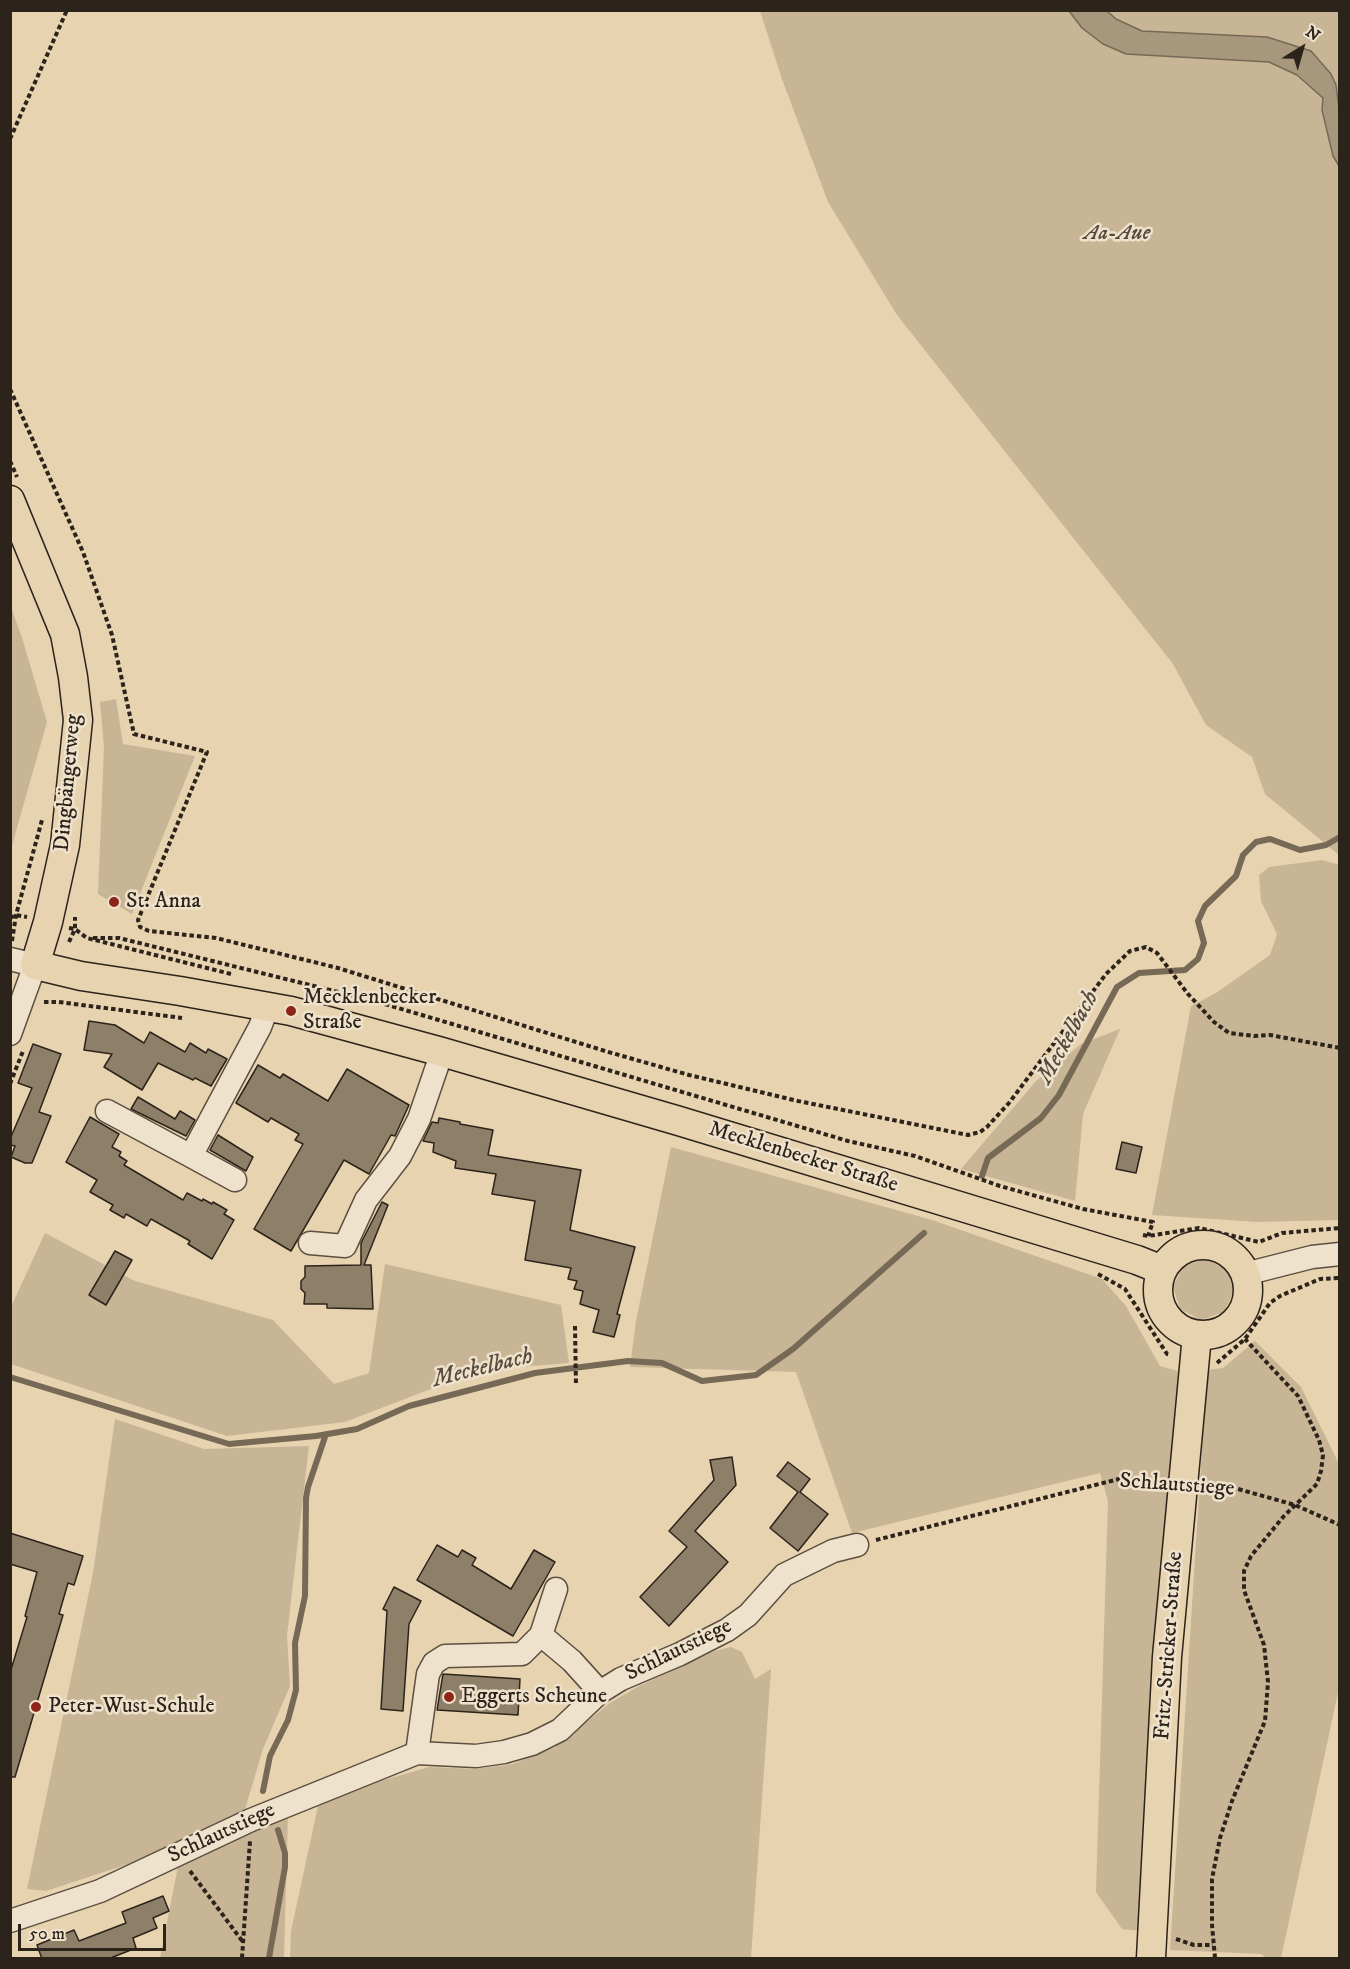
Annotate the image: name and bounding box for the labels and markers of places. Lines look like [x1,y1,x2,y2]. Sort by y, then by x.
place label: St. Anna [126,889,201,915]
marker: St. Anna [107,895,121,909]
place label: Mecklenbecker Straße [303,985,436,1036]
marker: Mecklenbecker Straße [284,1004,298,1018]
place label: Eggerts Scheune [461,1684,607,1710]
marker: Eggerts Scheune [442,1690,456,1704]
place label: Peter-Wust-Schule [48,1694,215,1720]
marker: Peter-Wust-Schule [29,1700,43,1714]

